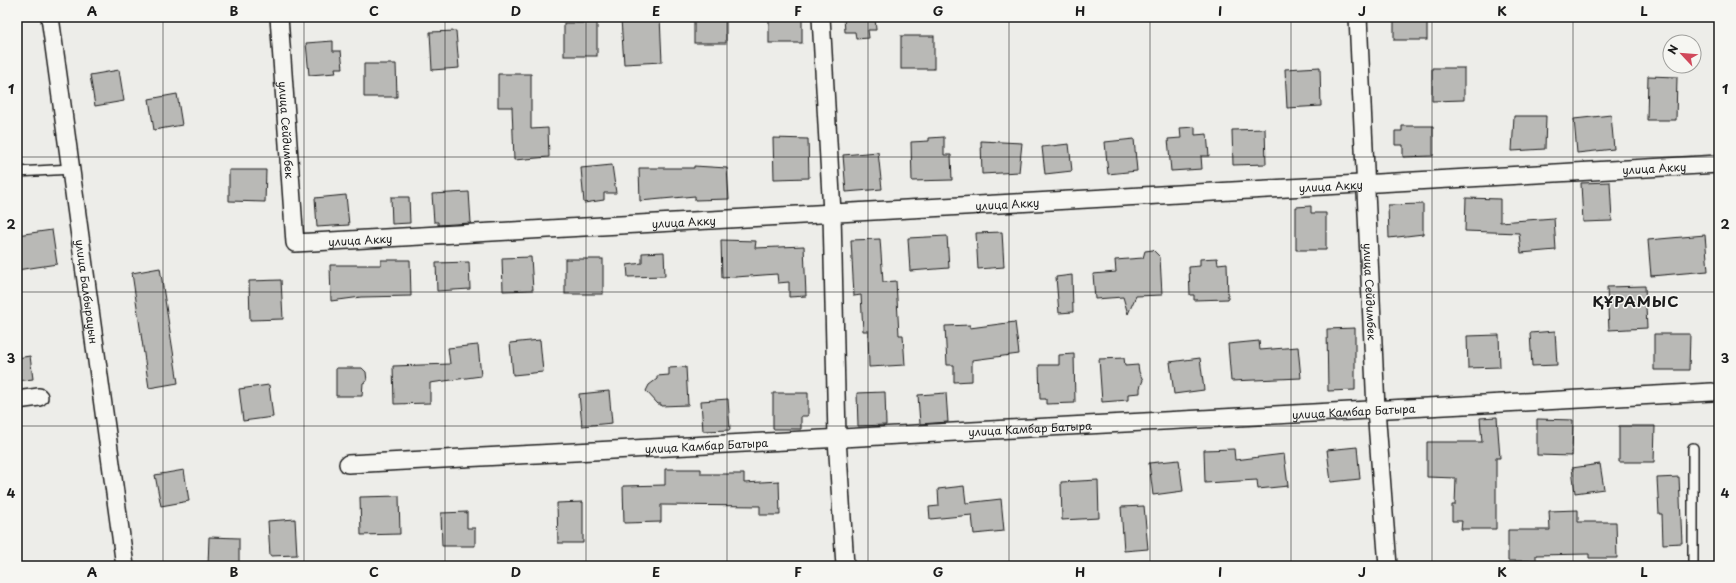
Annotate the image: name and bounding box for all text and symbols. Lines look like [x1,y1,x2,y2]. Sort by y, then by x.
text: A [87,1,97,20]
text: B [230,1,239,20]
text: C [369,1,379,20]
text: D [511,1,521,20]
text: E [652,1,660,20]
text: F [794,1,802,20]
text: G [933,1,943,20]
text: H [1075,1,1085,20]
text: I [1218,1,1222,20]
text: J [1358,1,1366,20]
text: K [1497,1,1507,20]
text: L [1640,1,1648,20]
north arrow [1662,34,1702,74]
text: N [1663,41,1682,57]
text: 1 [8,79,14,98]
text: 1 [1722,79,1728,98]
street label: улица Сейдимбек [275,80,299,179]
street label: улица Акку [1622,157,1687,178]
street label: улица Акку [1298,175,1363,196]
street label: улица Акку [975,193,1040,214]
street label: улица Акку [651,211,716,232]
text: 2 [6,214,16,233]
text: 2 [1720,214,1730,233]
street label: улица Акку [328,229,393,250]
street label: улица Балбырауын [72,238,103,345]
street label: улица Сейдимбек [1360,243,1381,341]
district label: ҚҰРАМЫС [1592,289,1680,312]
text: 3 [7,348,16,367]
text: 3 [1721,348,1730,367]
street label: улица Камбар Батыра [1291,399,1416,423]
street label: улица Камбар Батыра [968,416,1092,440]
street label: улица Камбар Батыра [644,433,769,457]
text: 4 [7,483,16,502]
text: 4 [1721,483,1730,502]
text: A [87,562,97,581]
text: B [230,562,239,581]
text: C [369,562,379,581]
text: D [511,562,521,581]
text: E [652,562,660,581]
text: F [794,562,802,581]
text: G [933,562,943,581]
text: H [1075,562,1085,581]
text: I [1218,562,1222,581]
text: J [1358,562,1366,581]
text: K [1497,562,1507,581]
text: L [1640,562,1648,581]

